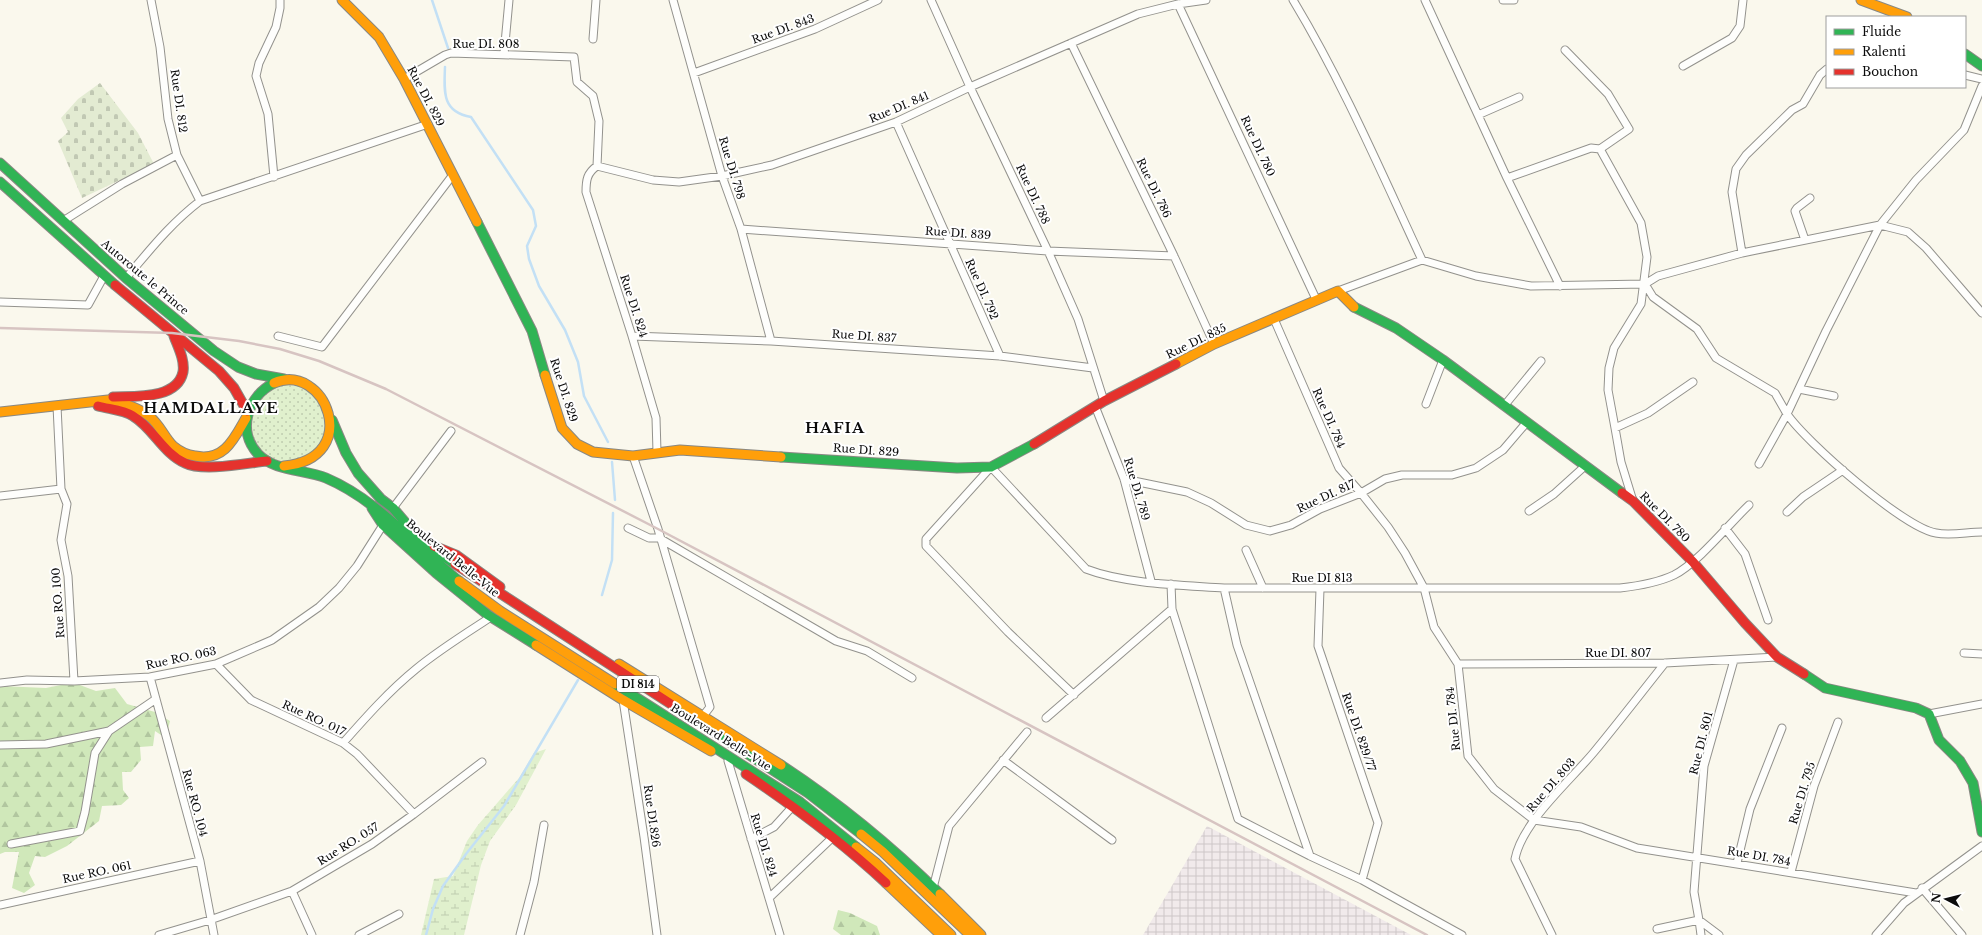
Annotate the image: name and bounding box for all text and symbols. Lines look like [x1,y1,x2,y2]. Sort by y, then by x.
street label: Rue DI. 843 [750,11,816,47]
legend [1826,16,1966,88]
text: Fluide [1862,24,1901,39]
street label: Rue DI. 808 [453,37,519,51]
text: Ralenti [1862,44,1906,59]
street label: Rue DI. 829 [404,63,448,129]
text: Bouchon [1862,64,1918,79]
street label: Rue DI. 812 [168,68,190,134]
street label: Rue DI. 841 [867,88,931,126]
street label: Rue DI. 780 [1238,113,1278,179]
street label: Rue DI. 798 [716,135,748,201]
street label: Rue DI. 786 [1133,156,1175,220]
street label: Rue DI. 788 [1013,162,1053,226]
street label: Rue DI. 839 [924,224,992,242]
street label: Autoroute le Prince [98,236,192,318]
street label: Rue DI. 792 [962,256,1002,322]
street label: Rue DI. 824 [617,273,651,339]
street label: Rue DI. 835 [1164,320,1228,362]
street label: Rue DI. 837 [831,327,897,345]
street label: Rue DI. 829 [547,356,581,424]
street label: Rue DI. 784 [1310,386,1348,450]
district label: HAMDALLAYE [143,398,279,417]
district label: HAFIA [805,418,865,437]
street label: Rue DI. 829 [832,441,900,459]
street label: Rue DI. 789 [1121,456,1153,522]
street label: Rue DI. 817 [1295,476,1358,516]
street label: Rue DI. 780 [1637,489,1693,545]
street label: Boulevard Belle-Vue [404,516,502,600]
street label: Rue RO. 100 [49,567,67,639]
street label: Rue DI 813 [1291,571,1353,585]
street label: Rue RO. 063 [144,644,218,672]
street label: Rue DI. 807 [1585,646,1651,660]
road number: DI 814 [617,676,659,692]
street label: Rue DI. 784 [1443,686,1463,752]
street label: Rue DI. 829/77 [1339,691,1379,774]
street label: Rue RO. 017 [280,697,348,739]
street label: Boulevard Belle-Vue [668,700,774,774]
street label: Rue DI. 801 [1686,710,1716,776]
street label: Rue DI. 803 [1524,755,1578,815]
street label: Rue DI. 795 [1786,760,1818,826]
street label: Rue RO. 104 [179,768,211,838]
street label: Rue DI.826 [641,784,663,848]
street label: Rue DI. 824 [748,812,780,878]
street label: Rue RO. 057 [315,819,382,868]
street label: Rue DI. 784 [1726,844,1792,868]
street label: Rue RO. 061 [61,858,133,886]
north arrow [1926,879,1966,919]
text: N [1928,891,1944,904]

